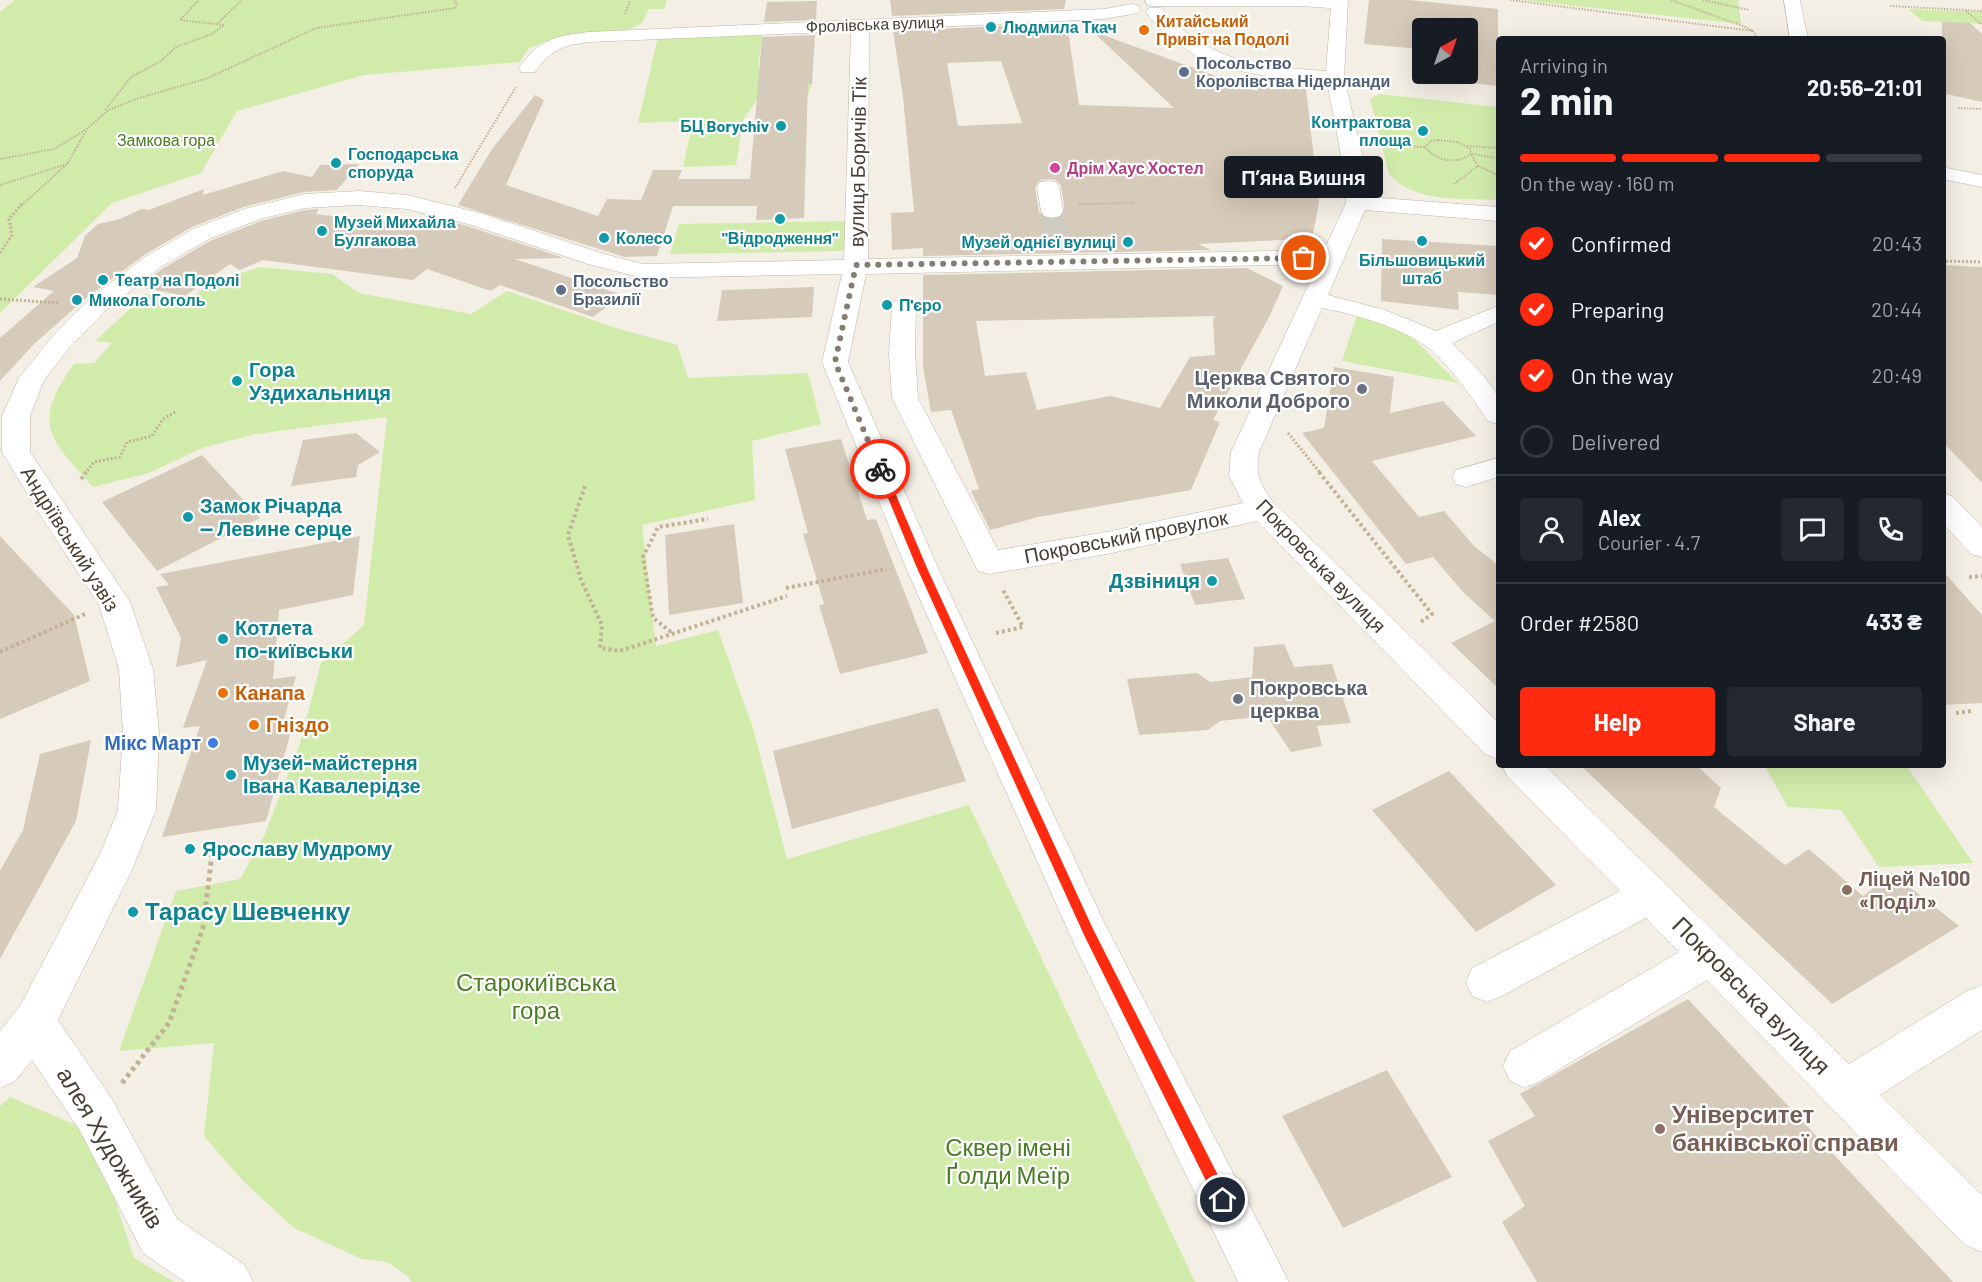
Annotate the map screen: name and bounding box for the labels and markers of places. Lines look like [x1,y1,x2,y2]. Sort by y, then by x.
place label: Китайський Привіт на Подолі [1156,11,1289,48]
place label: Людмила Ткач [1003,17,1117,36]
marker: Людмила Ткач [984,20,998,34]
marker: Китайський Привіт на Подолі [1137,23,1151,37]
place label: Посольство Королівства Нідерланди [1196,53,1390,90]
marker: Посольство Королівства Нідерланди [1177,65,1191,79]
place label: Контрактова площа [1311,112,1411,149]
place label: БЦ Borychiv [680,116,769,135]
marker: БЦ Borychiv [774,119,788,133]
marker: Контрактова площа [1416,124,1430,138]
place label: Господарська споруда [348,144,459,181]
marker: Господарська споруда [329,156,343,170]
callout: Пʼяна Вишня [1224,156,1384,198]
place label: Дрім Хаус Хостел [1067,158,1204,177]
marker: Дрім Хаус Хостел [1048,161,1062,175]
place label: Музей Михайла Булгакова [334,212,456,249]
marker: "Відродження" [773,212,787,226]
marker: Музей Михайла Булгакова [315,224,329,238]
place label: Колесо [616,228,673,247]
place label: "Відродження" [722,228,838,247]
marker: Колесо [597,231,611,245]
place label: Музей однієї вулиці [962,232,1116,251]
pin [1278,232,1329,283]
marker: Більшовицький штаб [1415,234,1429,248]
marker: Музей однієї вулиці [1121,235,1135,249]
place label: Більшовицький штаб [1359,250,1485,287]
place label: Театр на Подолі [115,270,240,289]
place label: Посольство Бразилії [573,271,669,308]
marker: Театр на Подолі [96,273,110,287]
marker: Посольство Бразилії [554,283,568,297]
place label: Микола Гоголь [89,290,206,309]
marker: Микола Гоголь [70,293,84,307]
place label: П'єро [899,295,942,314]
marker: П'єро [880,298,894,312]
place label: Гора Уздихальниця [249,357,391,404]
place label: Церква Святого Миколи Доброго [1187,365,1350,412]
marker: Гора Уздихальниця [230,374,244,388]
marker: Церква Святого Миколи Доброго [1355,382,1369,396]
place label: Замок Річарда — Левине серце [200,493,352,540]
marker: Замок Річарда — Левине серце [181,510,195,524]
place label: Дзвіниця [1109,568,1200,592]
marker: Дзвіниця [1205,574,1219,588]
place label: Котлета по-київськи [235,615,353,662]
marker: Котлета по-київськи [216,632,230,646]
place label: Покровська церква [1250,675,1368,722]
place label: Канапа [235,680,306,704]
marker: Канапа [216,686,230,700]
marker: Покровська церква [1231,692,1245,706]
place label: Гніздо [266,712,329,736]
marker: Гніздо [247,718,261,732]
place label: Мікс Март [104,730,201,754]
marker: Мікс Март [206,736,220,750]
place label: Музей-майстерня Івана Кавалерідзе [243,750,421,797]
marker: Музей-майстерня Івана Кавалерідзе [224,768,238,782]
place label: Ярославу Мудрому [202,836,393,860]
marker: Ярославу Мудрому [183,842,197,856]
place label: Ліцей №100 «Поділ» [1859,866,1970,913]
marker: Ліцей №100 «Поділ» [1840,883,1854,897]
place label: Тарасу Шевченку [145,896,351,925]
marker: Тарасу Шевченку [126,905,140,919]
place label: Університет банківської справи [1672,1099,1899,1156]
marker: Університет банківської справи [1653,1122,1667,1136]
pin [1197,1174,1248,1225]

